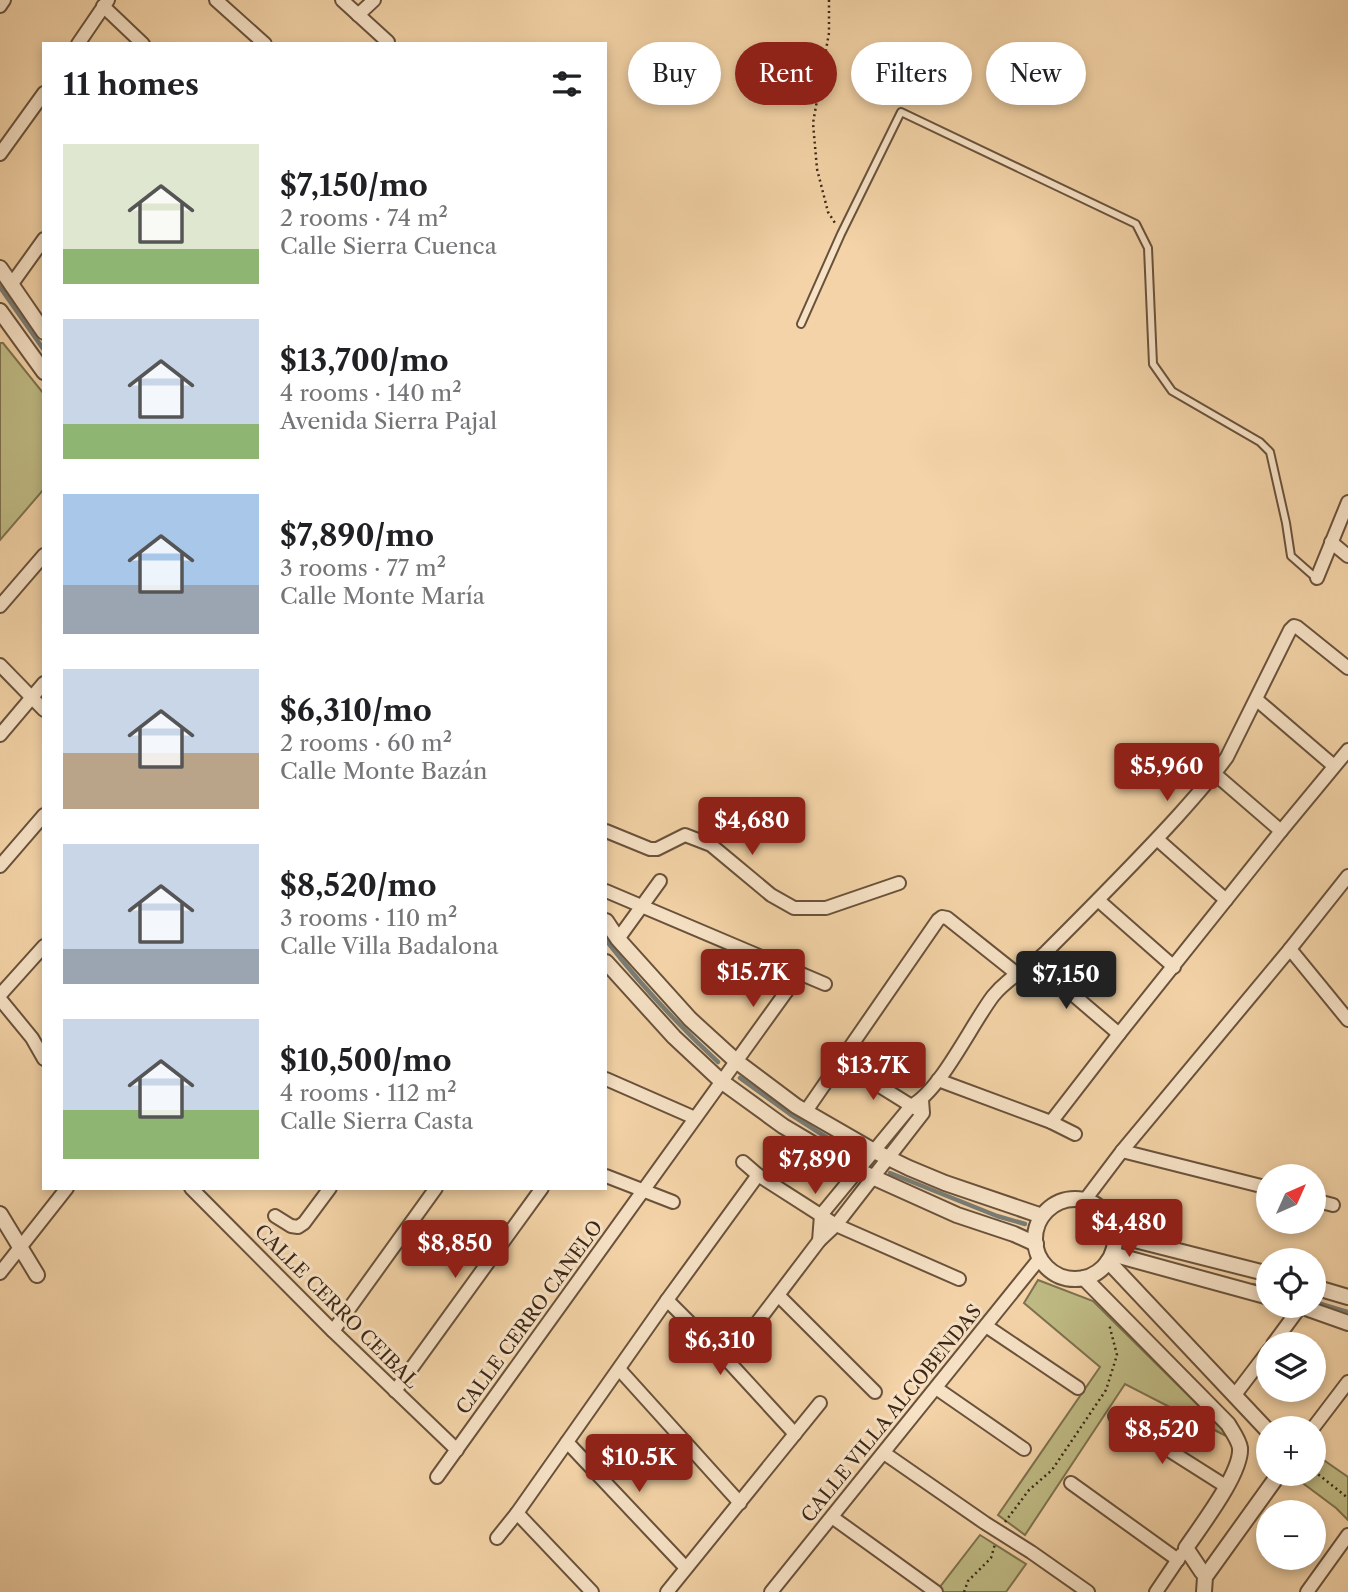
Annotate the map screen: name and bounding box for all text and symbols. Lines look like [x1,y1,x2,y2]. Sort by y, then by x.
chip: Buy [628,42,721,105]
chip: Rent [735,42,837,105]
chip: Filters [851,42,972,105]
chip: New [986,42,1086,105]
icon: filters [548,65,586,103]
text: 11 homes [63,66,199,103]
text: $7,150/mo [280,167,428,204]
icon: home [119,172,203,256]
text: 2 rooms · 74 m² [280,204,448,232]
text: Calle Sierra Cuenca [280,232,497,260]
text: $13,700/mo [280,342,449,379]
icon: home [119,347,203,431]
text: 4 rooms · 140 m² [280,379,462,407]
text: Avenida Sierra Pajal [280,407,497,435]
text: $7,890/mo [280,517,434,554]
icon: home [119,522,203,606]
text: 3 rooms · 77 m² [280,554,446,582]
text: Calle Monte María [280,582,485,610]
text: $6,310/mo [280,692,432,729]
icon: home [119,697,203,781]
text: 2 rooms · 60 m² [280,729,452,757]
pin: $5,960 [1110,744,1224,803]
text: $5,960 [1130,752,1204,780]
text: Calle Monte Bazán [280,757,487,785]
pin: $4,680 [695,798,809,857]
text: $4,680 [714,806,790,834]
text: $8,520/mo [280,867,437,904]
icon: home [119,872,203,956]
text: 3 rooms · 110 m² [280,904,457,932]
text: Calle Villa Badalona [280,932,499,960]
pin: $15.7K [696,950,810,1009]
pin: $7,150 [1009,951,1123,1011]
text: $15.7K [717,958,789,986]
text: $7,150 [1032,960,1100,988]
text: $10,500/mo [280,1042,451,1079]
pin: $13.7K [816,1042,930,1102]
icon: home [119,1047,203,1131]
text: $13.7K [837,1051,909,1079]
text: 4 rooms · 112 m² [280,1079,457,1107]
text: Calle Sierra Casta [280,1107,473,1135]
pin: $7,890 [758,1136,872,1196]
text: $7,890 [779,1145,851,1173]
north arrow [1256,1164,1326,1234]
map controls [1256,1164,1326,1570]
pin: $4,480 [1072,1200,1186,1259]
text: $4,480 [1091,1208,1167,1236]
street label: CALLE CERRO CANELO [451,1216,607,1419]
street label: CALLE CERRO CEIBAL [250,1220,424,1393]
pin: $8,850 [398,1220,512,1280]
text: $8,850 [418,1229,492,1257]
button: locate [1256,1248,1326,1318]
street label: CALLE VILLA ALCOBENDAS [796,1300,986,1527]
pin: $6,310 [663,1318,777,1377]
text: $6,310 [685,1326,755,1354]
button: layers [1256,1332,1326,1402]
pin: $8,520 [1105,1406,1219,1466]
text: $8,520 [1125,1415,1199,1443]
button: + [1256,1416,1326,1486]
pin: $10.5K [582,1434,696,1494]
text: $10.5K [602,1443,676,1471]
button: − [1256,1500,1326,1570]

